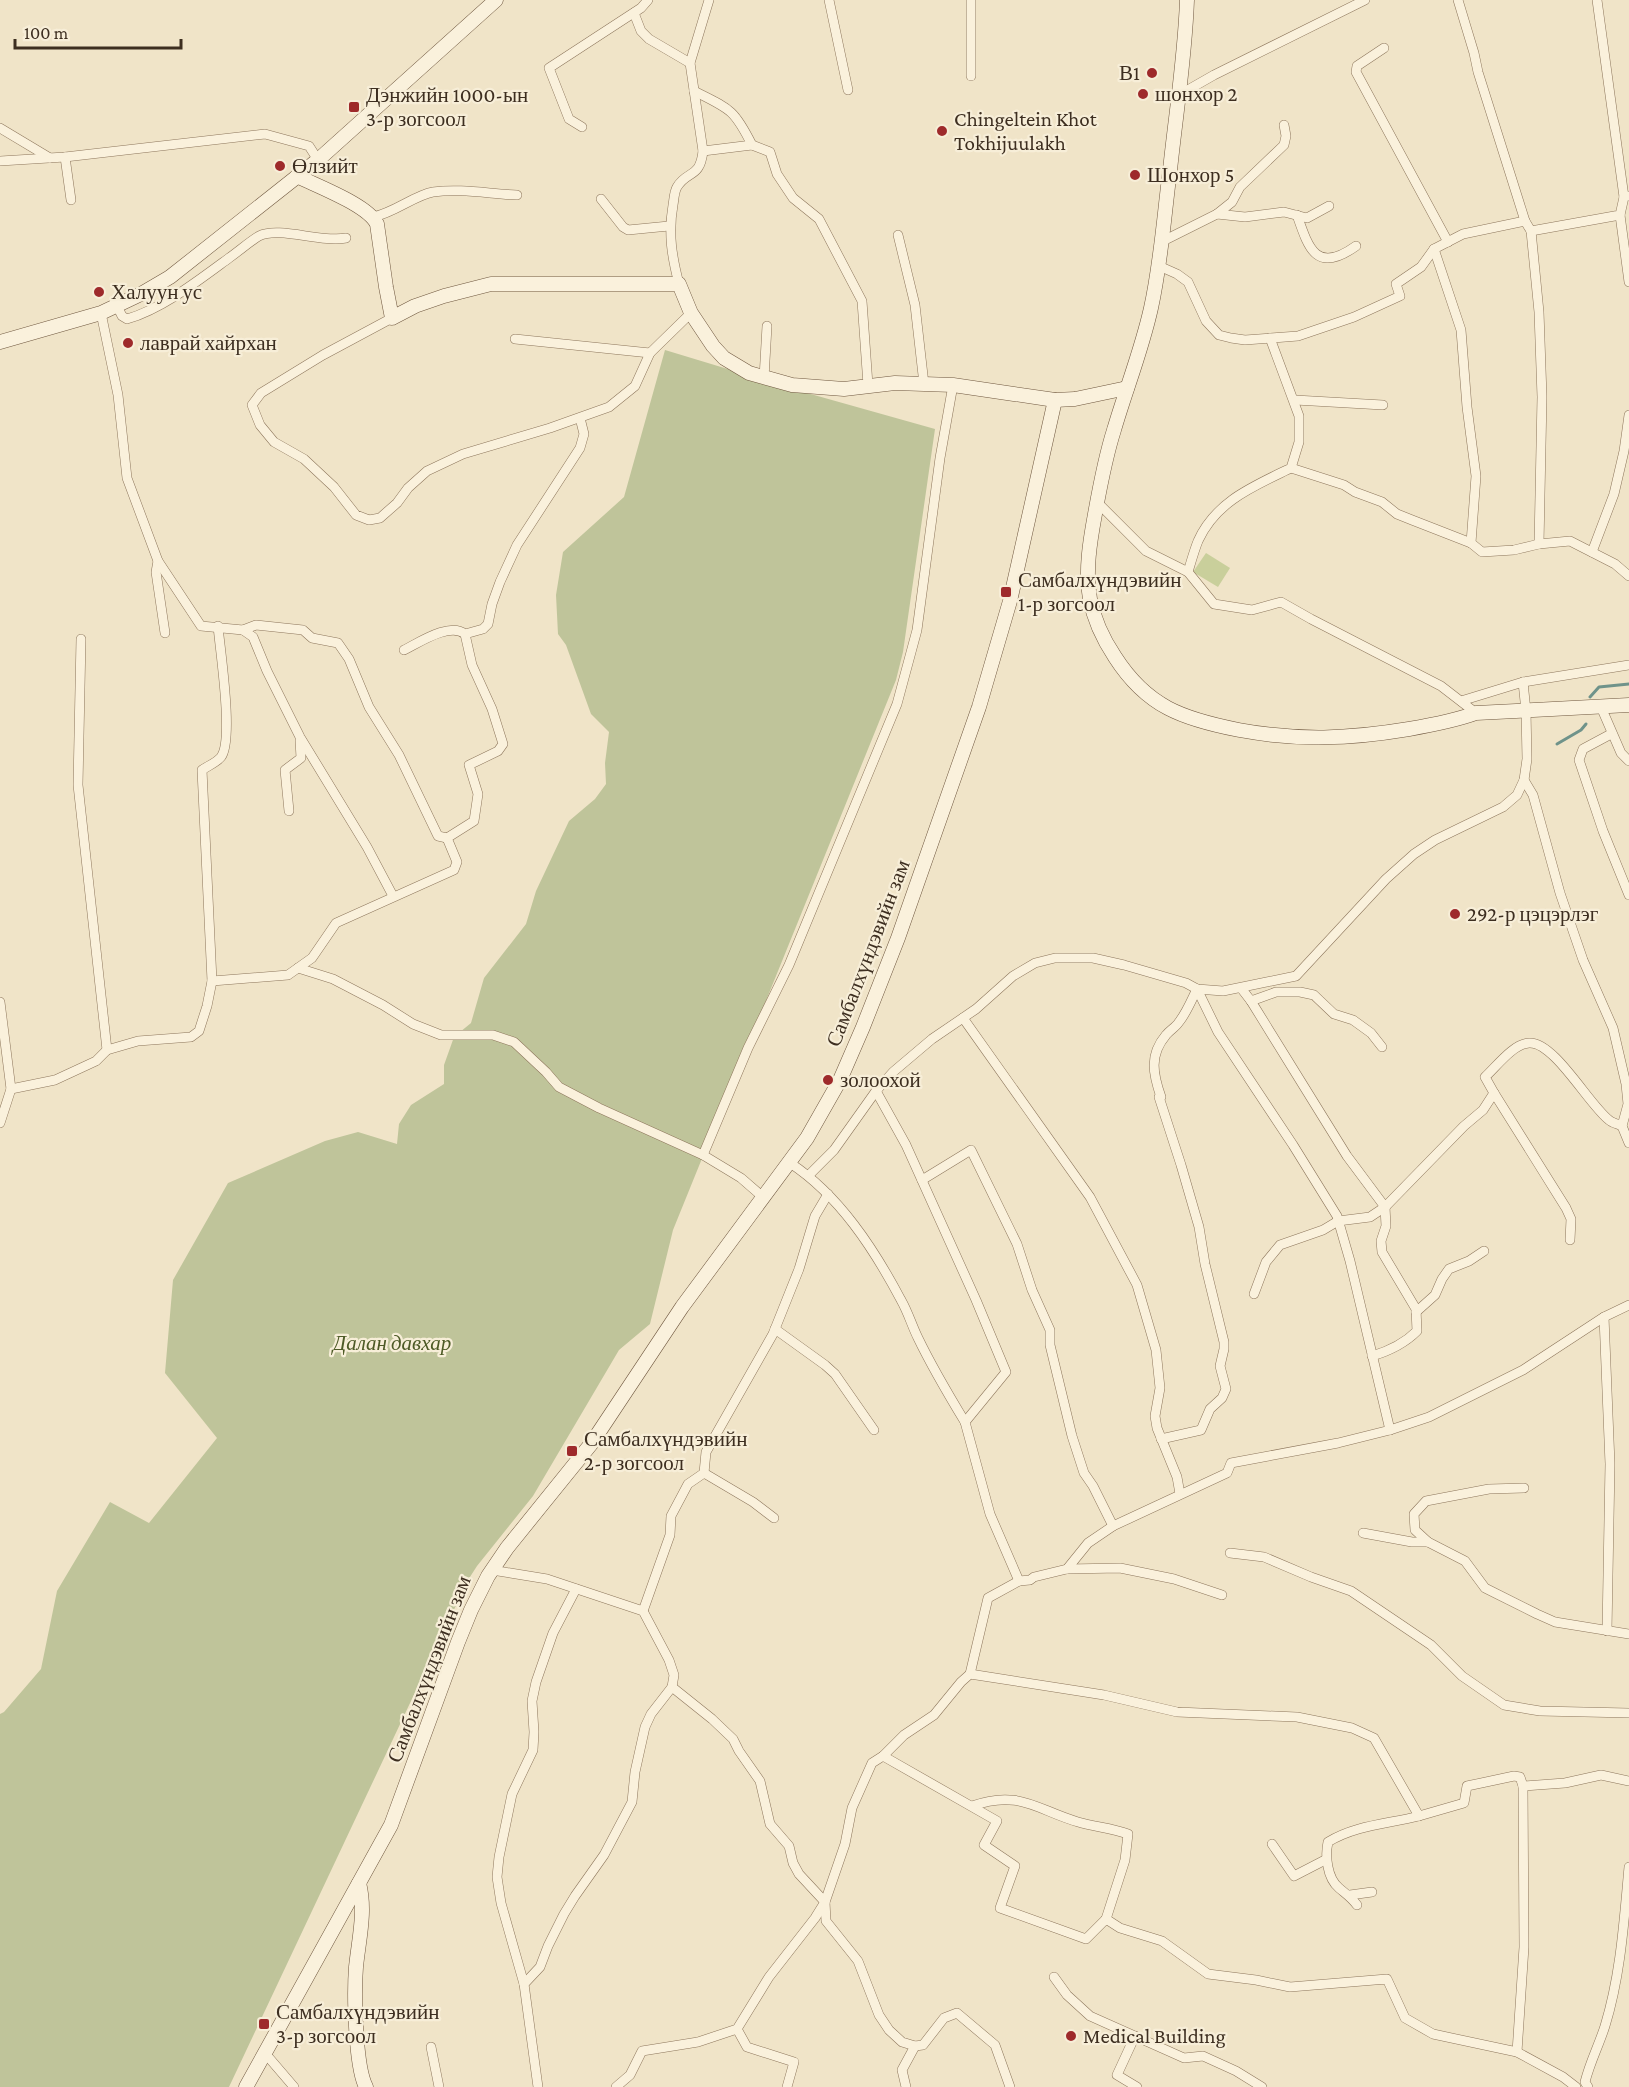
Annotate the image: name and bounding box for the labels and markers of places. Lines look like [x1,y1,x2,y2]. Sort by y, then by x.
place label: В1 [1119,61,1140,85]
marker: В1 [1145,66,1159,80]
place label: шонхор 2 [1155,82,1238,106]
place label: Дэнжийн 1000-ын 3-р зогсоол [366,83,528,131]
marker: шонхор 2 [1136,87,1150,101]
marker: Дэнжийн 1000-ын 3-р зогсоол [347,100,361,114]
place label: Chingeltein Khot Tokhijuulakh [954,107,1098,155]
marker: Chingeltein Khot Tokhijuulakh [935,124,949,138]
place label: Өлзийт [292,154,358,178]
marker: Өлзийт [273,159,287,173]
place label: Шонхор 5 [1147,163,1234,187]
marker: Шонхор 5 [1128,168,1142,182]
place label: Халуун ус [111,280,202,304]
marker: Халуун ус [92,285,106,299]
place label: лаврай хайрхан [140,331,277,355]
marker: лаврай хайрхан [121,336,135,350]
place label: Самбалхүндэвийн 1-р зогсоол [1018,568,1181,616]
marker: Самбалхүндэвийн 1-р зогсоол [999,585,1013,599]
place label: 292-р цэцэрлэг [1467,902,1599,926]
marker: 292-р цэцэрлэг [1448,907,1462,921]
place label: золоохой [840,1068,921,1092]
marker: золоохой [821,1073,835,1087]
place label: Самбалхүндэвийн 2-р зогсоол [584,1427,747,1475]
marker: Самбалхүндэвийн 2-р зогсоол [565,1444,579,1458]
place label: Самбалхүндэвийн 3-р зогсоол [276,2000,439,2048]
marker: Самбалхүндэвийн 3-р зогсоол [257,2017,271,2031]
place label: Medical Building [1083,2024,1226,2048]
marker: Medical Building [1064,2029,1078,2043]

